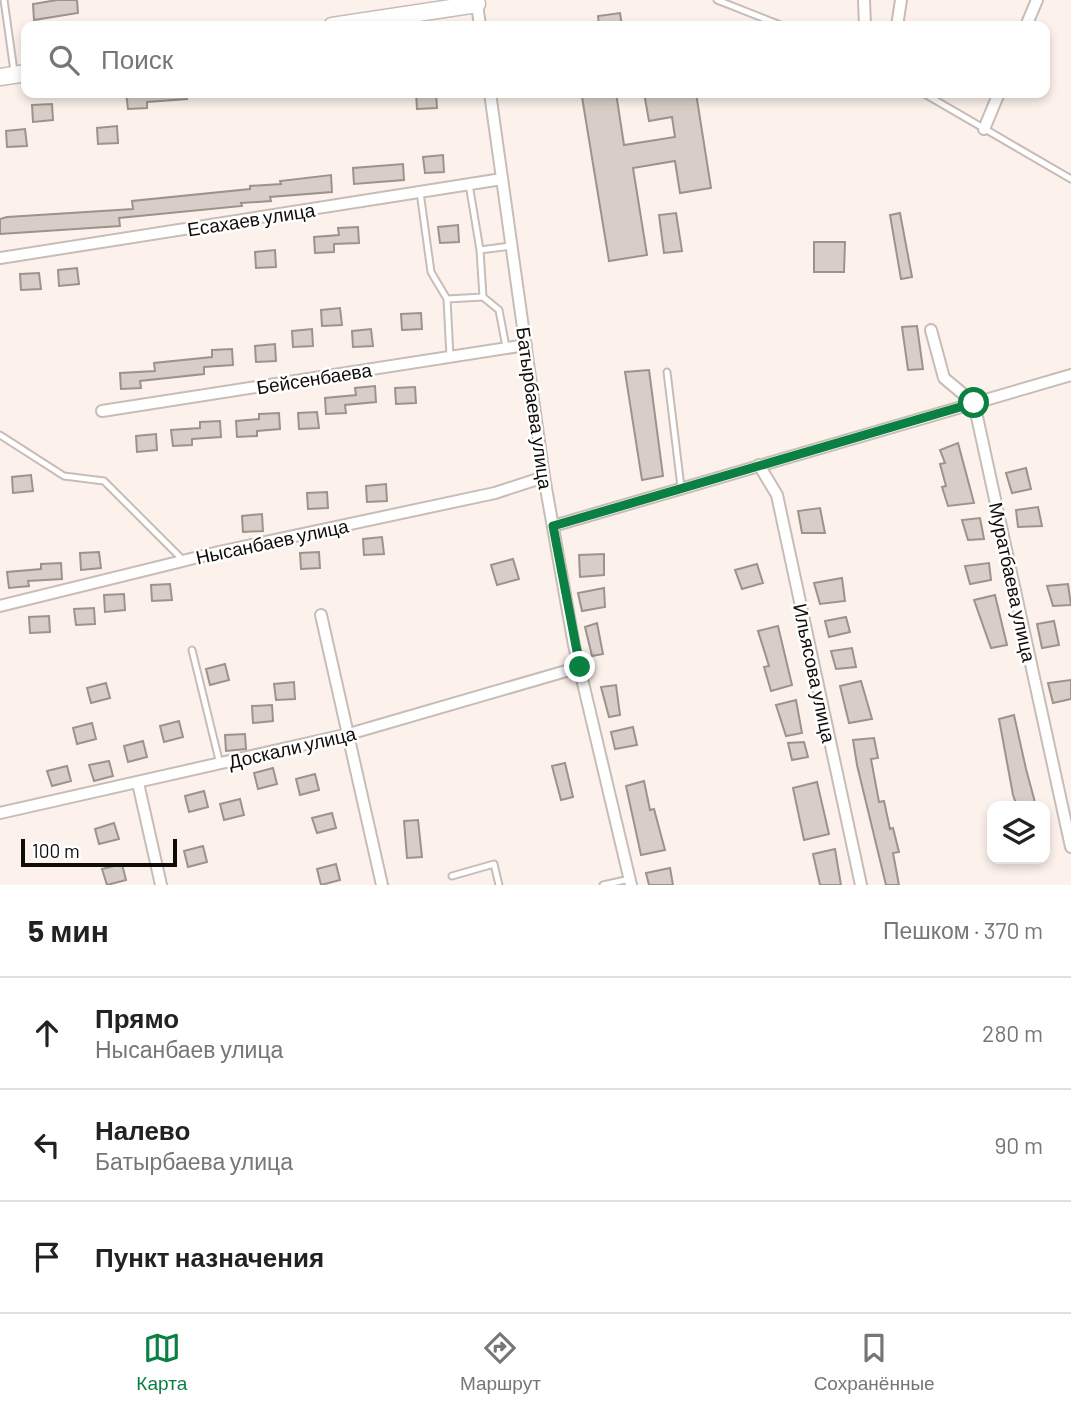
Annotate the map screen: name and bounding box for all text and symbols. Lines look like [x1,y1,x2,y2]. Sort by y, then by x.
search box [21,21,1050,98]
icon: search [45,41,83,79]
text: Поиск [101,43,173,74]
street label: Есахаев улица [185,197,317,240]
street label: Батырбаева улица [512,325,558,491]
street label: Бейсенбаева [255,357,374,398]
route start [958,387,989,418]
street label: Муратбаева улица [985,500,1041,664]
street label: Нысанбаев улица [193,513,351,568]
street label: Ильясова улица [789,601,841,745]
route end [564,651,595,682]
street label: Доскали улица [226,721,358,773]
map controls [987,801,1050,864]
button: layers [987,801,1050,864]
scale bar [21,836,177,868]
text: 100 m [32,839,80,862]
text: 5 мин [28,912,109,948]
text: Пешком · 370 m [883,916,1043,944]
text: Прямо [95,1002,179,1033]
icon: ahead [28,1014,66,1052]
text: 280 m [982,1019,1043,1047]
text: Нысанбаев улица [95,1035,283,1063]
text: Налево [95,1114,190,1145]
icon: left [28,1126,66,1164]
text: 90 m [994,1131,1043,1159]
text: Батырбаева улица [95,1147,293,1175]
icon: arrive [28,1238,66,1276]
text: Пункт назначения [95,1241,324,1272]
tab: Карта [136,1329,187,1395]
tab: Маршрут [460,1329,541,1395]
tab: Сохранённые [814,1329,935,1395]

